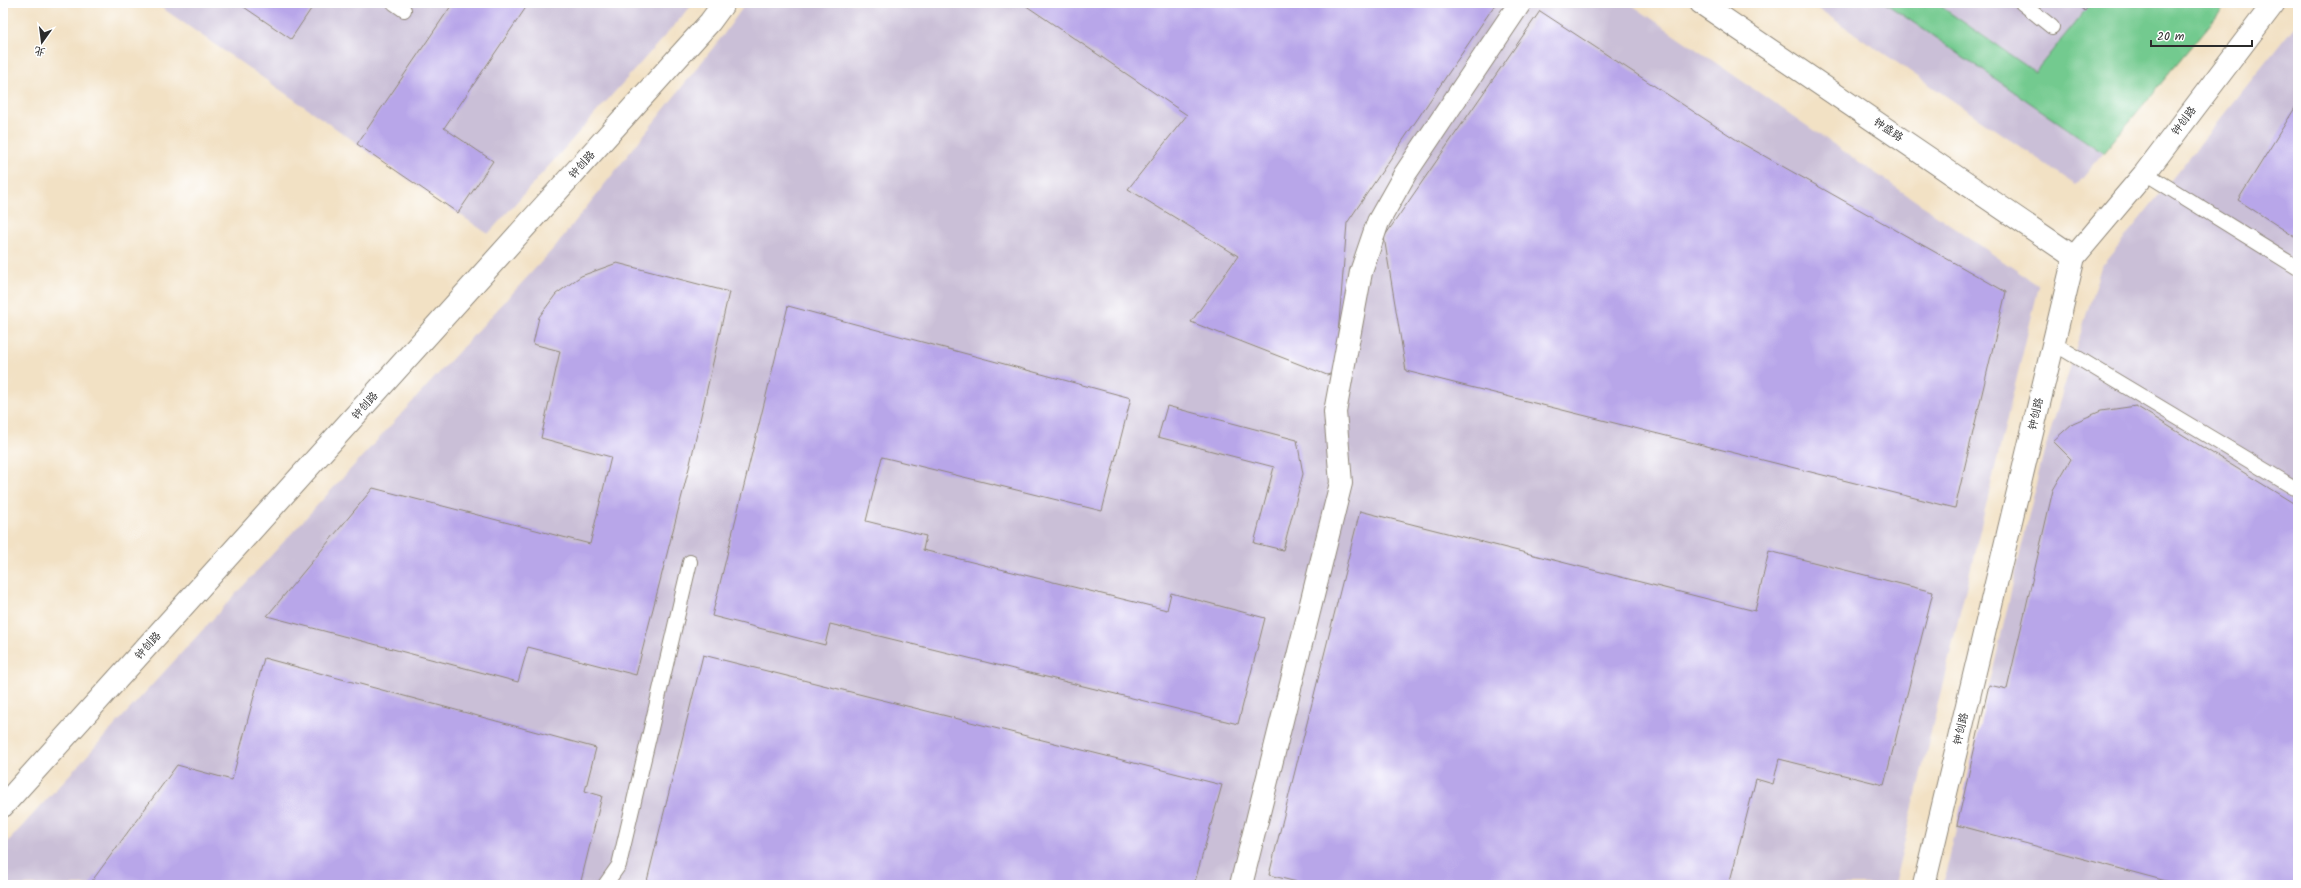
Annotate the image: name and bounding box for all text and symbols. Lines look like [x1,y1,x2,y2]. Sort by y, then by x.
north arrow [22,22,62,62]
scale bar [2151,22,2252,48]
text: 20 m [2157,27,2185,46]
text: 北 [32,41,47,61]
street label: 钟创路 [2167,102,2201,140]
street label: 钟盛路 [1869,113,1907,147]
street label: 钟创路 [564,147,600,183]
street label: 钟创路 [347,388,383,424]
street label: 钟创路 [2024,396,2048,432]
street label: 钟创路 [130,628,166,664]
street label: 钟创路 [1949,711,1973,747]

